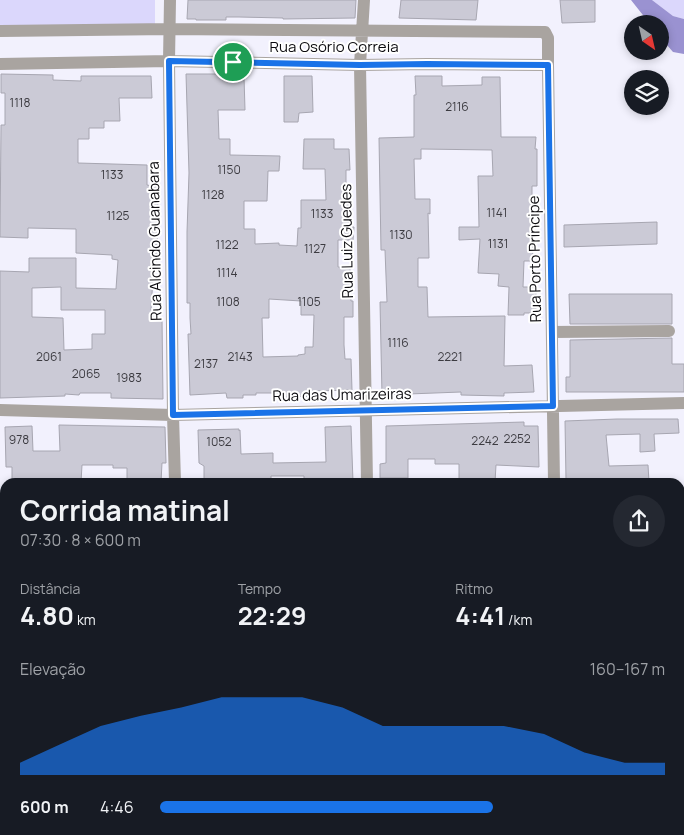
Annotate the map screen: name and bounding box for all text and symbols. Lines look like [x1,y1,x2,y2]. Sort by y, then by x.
north arrow [624,15,669,60]
map controls [624,15,669,115]
street label: Rua Osório Correia [270,36,398,57]
pin [212,41,254,83]
icon: arrive [219,48,247,76]
button: layers [624,70,669,115]
house number: 1118 [9,94,31,111]
house number: 2116 [445,98,469,115]
street label: Rua Alcindo Guanabara [143,161,166,321]
house number: 1150 [217,161,241,178]
house number: 1133 [101,166,123,183]
street label: Rua Luiz Guedes [335,183,358,298]
house number: 1128 [201,186,225,203]
street label: Rua Porto Príncipe [523,195,546,323]
house number: 1141 [486,204,508,221]
house number: 1133 [311,205,333,222]
house number: 1125 [106,207,130,224]
house number: 1130 [389,226,413,243]
house number: 1131 [488,235,508,252]
house number: 1122 [215,236,239,253]
house number: 1127 [304,240,326,257]
house number: 1114 [216,264,238,281]
house number: 1108 [216,293,240,310]
house number: 1105 [297,293,321,310]
house number: 1116 [387,334,409,351]
house number: 2061 [36,348,62,365]
house number: 2143 [227,348,253,365]
house number: 2221 [437,348,463,365]
house number: 2137 [194,355,218,372]
house number: 2065 [72,365,100,382]
house number: 1983 [116,369,142,386]
street label: Rua das Umarizeiras [272,383,412,406]
house number: 2252 [503,430,531,447]
house number: 978 [9,431,29,448]
house number: 2242 [471,432,499,449]
house number: 1052 [206,433,232,450]
text: Corrida matinal [20,491,230,529]
button: share [613,495,665,547]
text: 07:30 · 8 × 600 m [20,529,141,551]
text: Distância [20,579,80,598]
text: Tempo [238,579,281,598]
text: Ritmo [455,579,493,598]
text: 4.80 [20,598,74,633]
text: 22:29 [238,598,306,633]
text: 4:41 [455,598,505,633]
text: km [74,610,96,629]
text: /km [505,610,532,629]
text: Elevação [20,658,86,680]
text: 160–167 m [590,658,665,680]
text: 600 m [20,796,69,818]
text: 4:46 [100,796,134,818]

